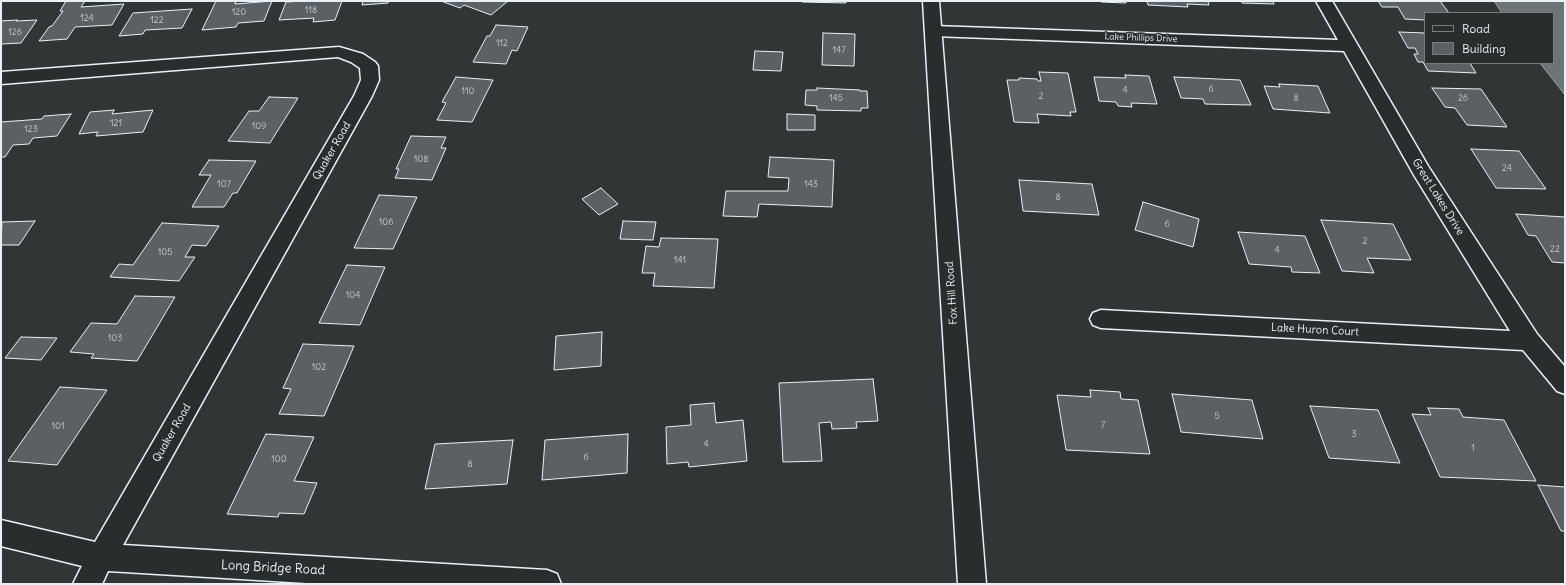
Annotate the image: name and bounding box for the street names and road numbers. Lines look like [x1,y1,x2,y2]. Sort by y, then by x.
street label: Lake Phillips Drive [1104,31,1178,45]
street label: Quaker Road [310,119,354,183]
street label: Great Lakes Drive [1409,156,1467,238]
street label: Fox Hill Road [943,261,961,325]
street label: Lake Huron Court [1271,321,1359,339]
street label: Quaker Road [150,401,194,465]
street label: Long Bridge Road [221,557,325,579]

